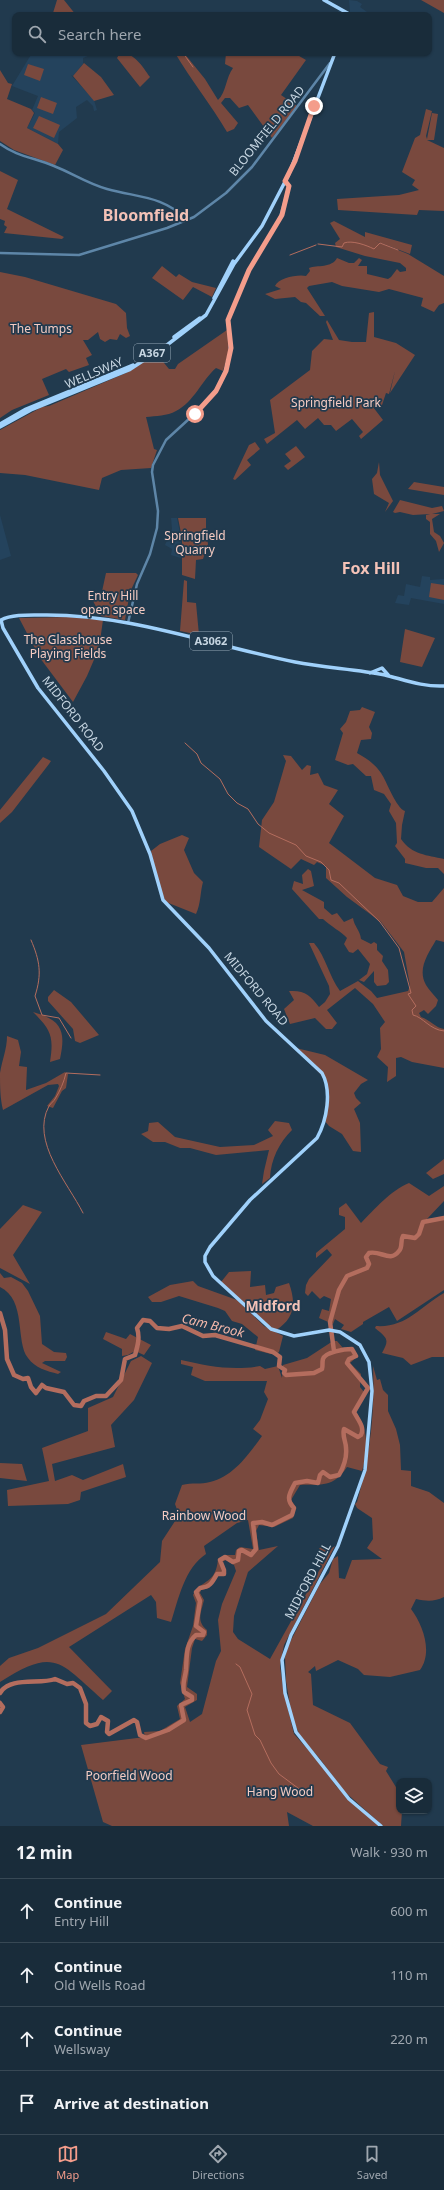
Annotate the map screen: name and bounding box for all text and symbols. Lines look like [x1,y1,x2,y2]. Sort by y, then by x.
search box [12,12,432,56]
icon: search [26,23,48,45]
text: Search here [58,24,141,44]
street label: BLOOMFIELD ROAD [225,82,308,179]
route end [305,97,323,115]
district label: Bloomfield [103,204,189,226]
park label: The Tumps [10,320,72,337]
road number: A367 [134,344,170,362]
street label: WELLSWAY [62,353,126,392]
park label: Springfield Park [291,394,381,411]
route start [186,405,204,423]
park label: Springfield Quarry [164,527,226,558]
district label: Fox Hill [342,557,400,579]
park label: Entry Hill open space [81,587,145,618]
park label: The Glasshouse Playing Fields [24,631,113,662]
road number: A3062 [190,632,232,650]
street label: MIDFORD ROAD [38,672,108,755]
street label: MIDFORD ROAD [220,948,293,1029]
district label: Midford [245,1296,301,1315]
water label: Cam Brook [180,1309,247,1342]
park label: Rainbow Wood [162,1507,246,1524]
street label: MIDFORD HILL [280,1540,335,1622]
park label: Poorfield Wood [85,1767,173,1784]
map controls [396,1778,432,1814]
button: layers [396,1778,432,1814]
park label: Hang Wood [247,1783,313,1800]
text: 12 min [16,1841,73,1864]
text: Walk · 930 m [350,1843,428,1861]
text: Continue [54,1892,122,1912]
icon: ahead [16,1900,38,1922]
text: 600 m [390,1902,428,1920]
text: Entry Hill [54,1912,109,1930]
text: Continue [54,1956,122,1976]
icon: ahead [16,1964,38,1986]
text: 110 m [390,1966,428,1984]
text: Old Wells Road [54,1976,146,1994]
text: Continue [54,2020,122,2040]
icon: ahead [16,2028,38,2050]
text: 220 m [390,2030,428,2048]
text: Wellsway [54,2040,110,2058]
icon: arrive [16,2092,38,2114]
text: Arrive at destination [54,2093,209,2113]
tab: Map [56,2143,79,2182]
tab: Directions [192,2143,244,2182]
tab: Saved [357,2143,388,2182]

